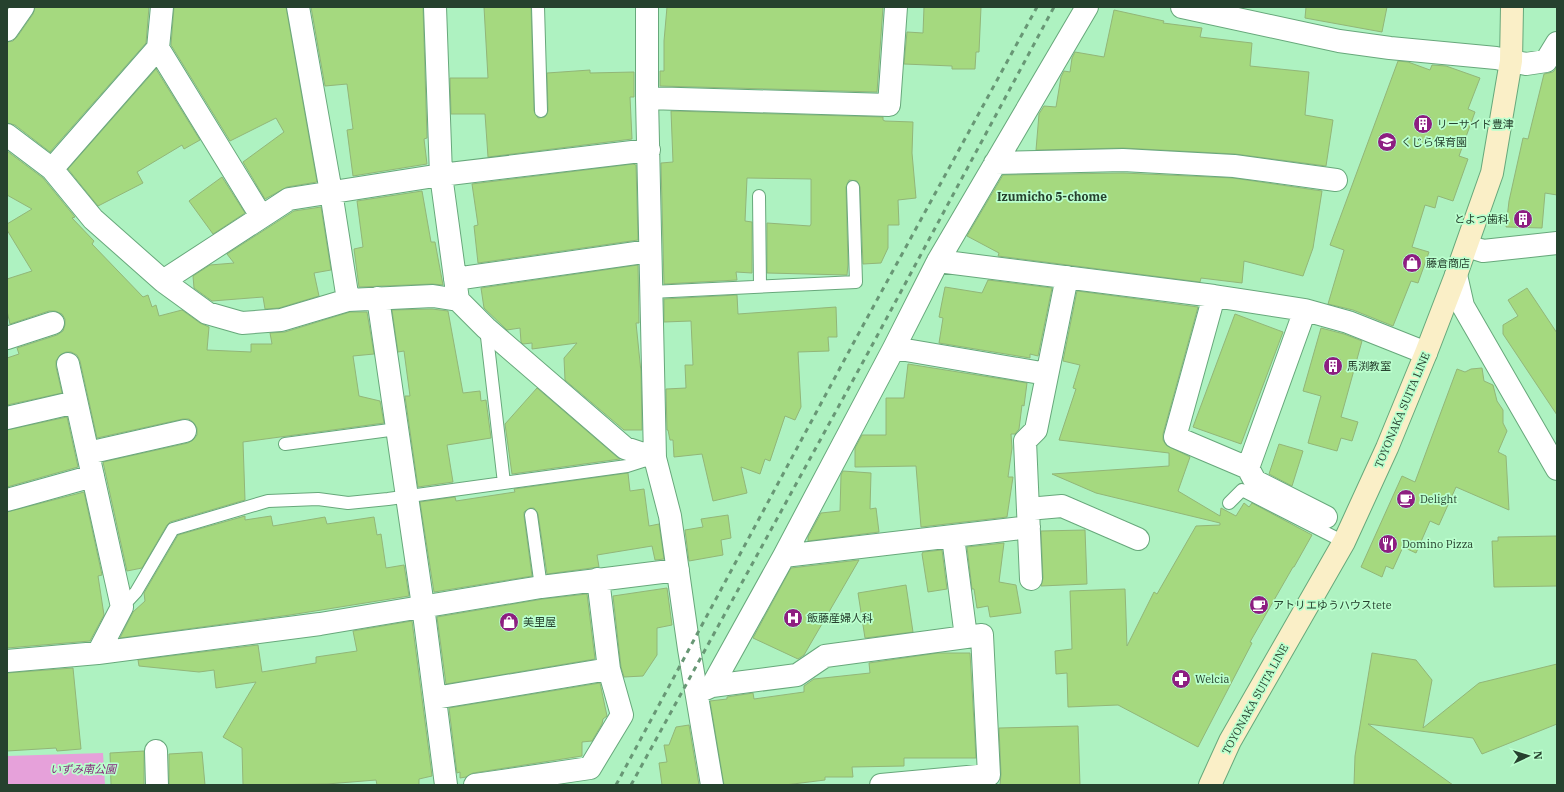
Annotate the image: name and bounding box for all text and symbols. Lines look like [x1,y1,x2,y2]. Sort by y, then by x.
building icon: リーサイド豊津 [1412,113,1434,135]
place label: リーサイド豊津 [1437,117,1514,131]
school or university icon: くじら保育園 [1376,131,1398,153]
place label: くじら保育園 [1401,135,1467,149]
district label: Izumicho 5-chome [997,189,1107,204]
building icon: とよつ歯科 [1512,208,1534,230]
place label: とよつ歯科 [1454,212,1509,226]
shop icon: 藤倉商店 [1401,252,1423,274]
place label: 藤倉商店 [1426,256,1470,270]
street label: TOYONAKA SUITA LINE [1371,350,1433,470]
building icon: 馬渕教室 [1322,355,1344,377]
place label: 馬渕教室 [1347,359,1391,373]
cafe icon: Delight [1395,488,1417,510]
place label: Delight [1420,492,1457,506]
restaurant icon: Domino Pizza [1377,533,1399,555]
place label: Domino Pizza [1402,537,1473,551]
cafe icon: アトリエゆうハウスtete [1248,594,1270,616]
place label: アトリエゆうハウスtete [1273,598,1392,612]
hospital icon: 飯藤産婦人科 [782,607,804,629]
shop icon: 美里屋 [498,611,520,633]
place label: 飯藤産婦人科 [807,611,873,625]
place label: 美里屋 [523,615,556,629]
street label: TOYONAKA SUITA LINE [1219,641,1291,757]
pharmacy icon: Welcia [1170,668,1192,690]
place label: Welcia [1195,672,1230,686]
north arrow [1508,736,1548,776]
text: N [1531,750,1545,760]
park label: いずみ南公園 [50,762,118,776]

